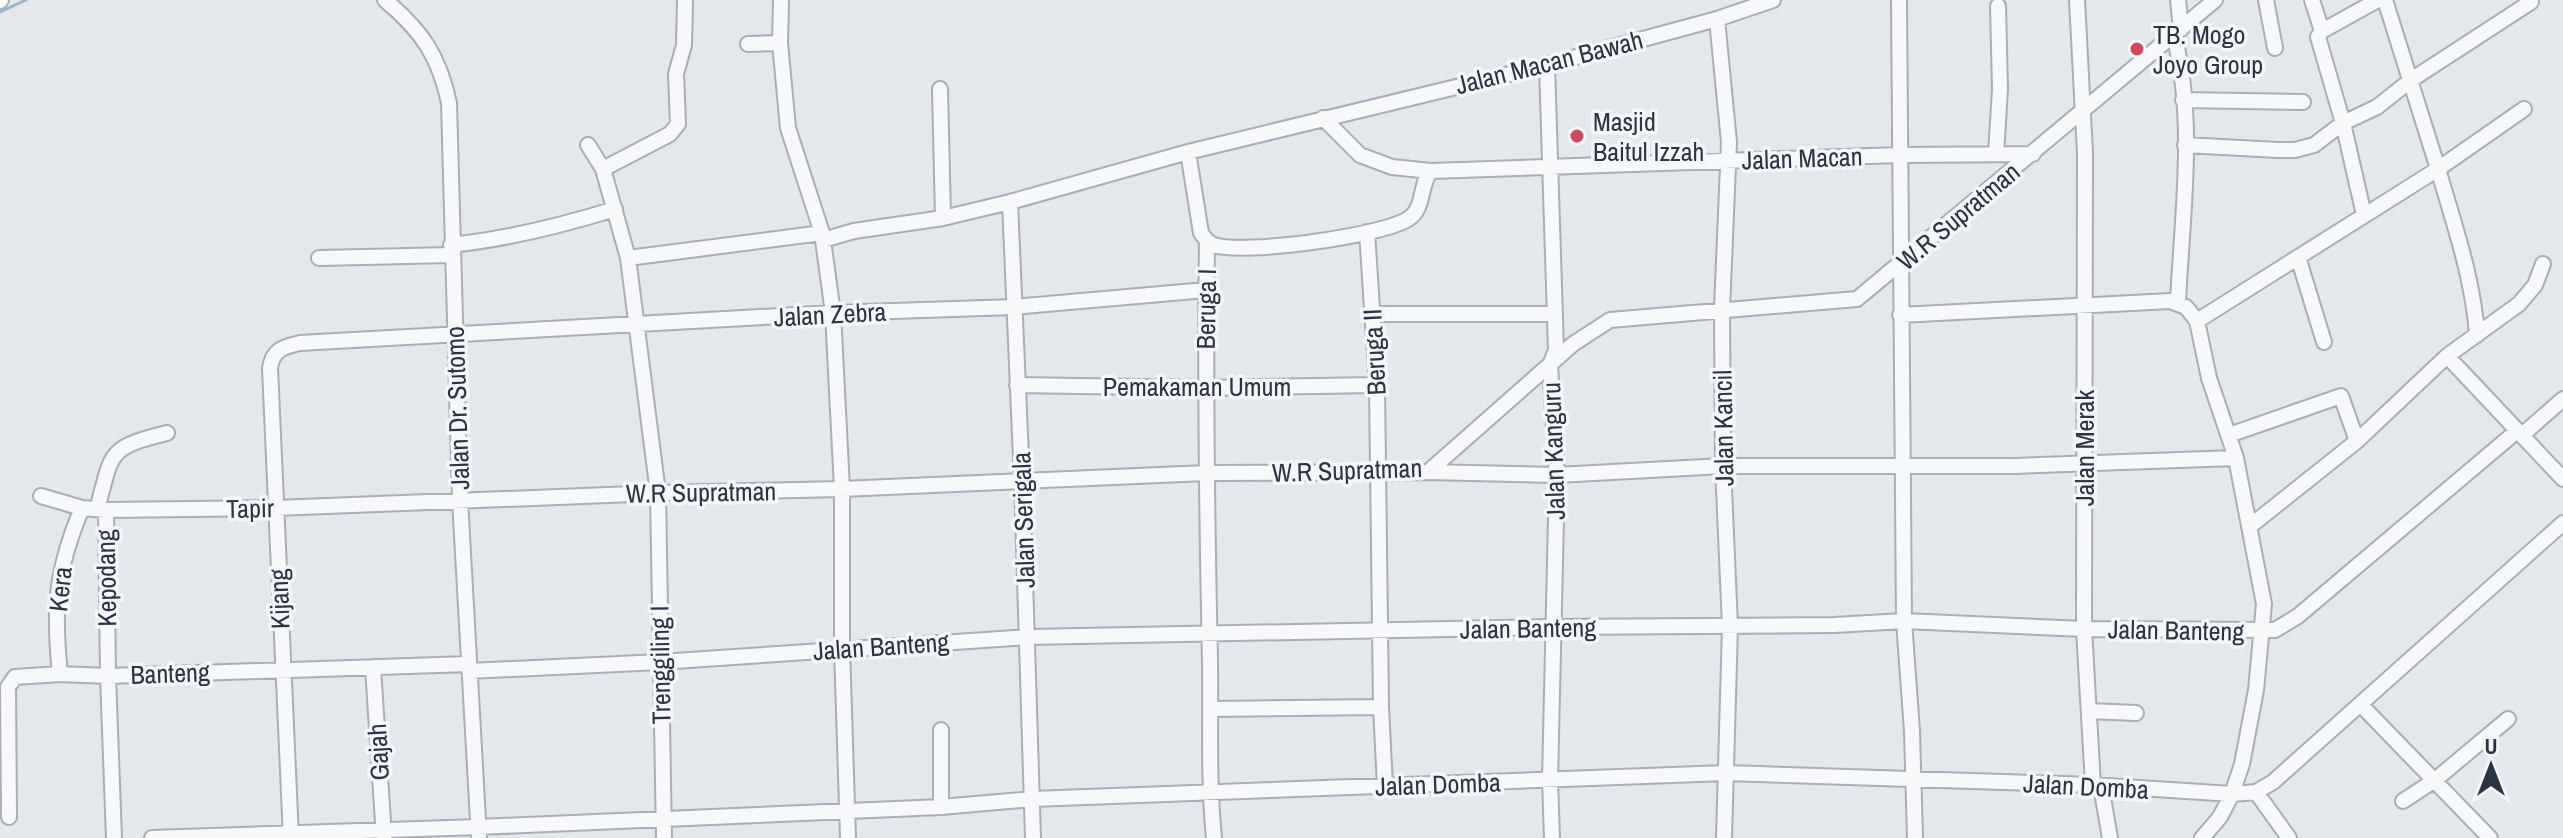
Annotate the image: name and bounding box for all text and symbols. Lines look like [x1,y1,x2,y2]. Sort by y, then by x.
place label: TB. Mogo Joyo Group [2153,17,2263,82]
street label: Jalan Macan Bawah [1452,22,1646,102]
marker: TB. Mogo Joyo Group [2128,40,2146,58]
place label: Masjid Baitul Izzah [1593,104,1704,169]
marker: Masjid Baitul Izzah [1568,127,1586,145]
street label: Jalan Macan [1741,138,1863,178]
street label: W.R Supratman [1889,154,2027,278]
street label: Beruga I [1188,268,1224,350]
street label: Jalan Zebra [773,294,887,334]
street label: Beruga II [1354,308,1394,396]
street label: Jalan Dr. Sutomo [437,326,477,490]
street label: Pemakaman Umum [1103,369,1291,404]
street label: Jalan Kancil [1704,370,1742,486]
street label: Jalan Kanguru [1533,382,1573,520]
street label: Jalan Merak [2067,390,2102,506]
street label: W.R Supratman [1271,450,1423,490]
street label: Jalan Serigala [1003,451,1043,589]
street label: W.R Supratman [625,473,777,511]
street label: Tapir [226,490,274,526]
street label: Kepodang [88,529,124,627]
street label: Kera [40,565,80,613]
street label: Kijang [260,568,298,630]
street label: Trenggiling I [641,605,679,725]
street label: Jalan Banteng [1460,609,1597,647]
street label: Jalan Banteng [2108,611,2245,649]
street label: Jalan Banteng [812,624,950,668]
street label: Banteng [130,654,210,692]
street label: Gajah [359,723,397,781]
north arrow [2451,726,2531,806]
text: U [2484,731,2498,761]
street label: Jalan Domba [1375,764,1502,804]
street label: Jalan Domba [2022,765,2150,807]

